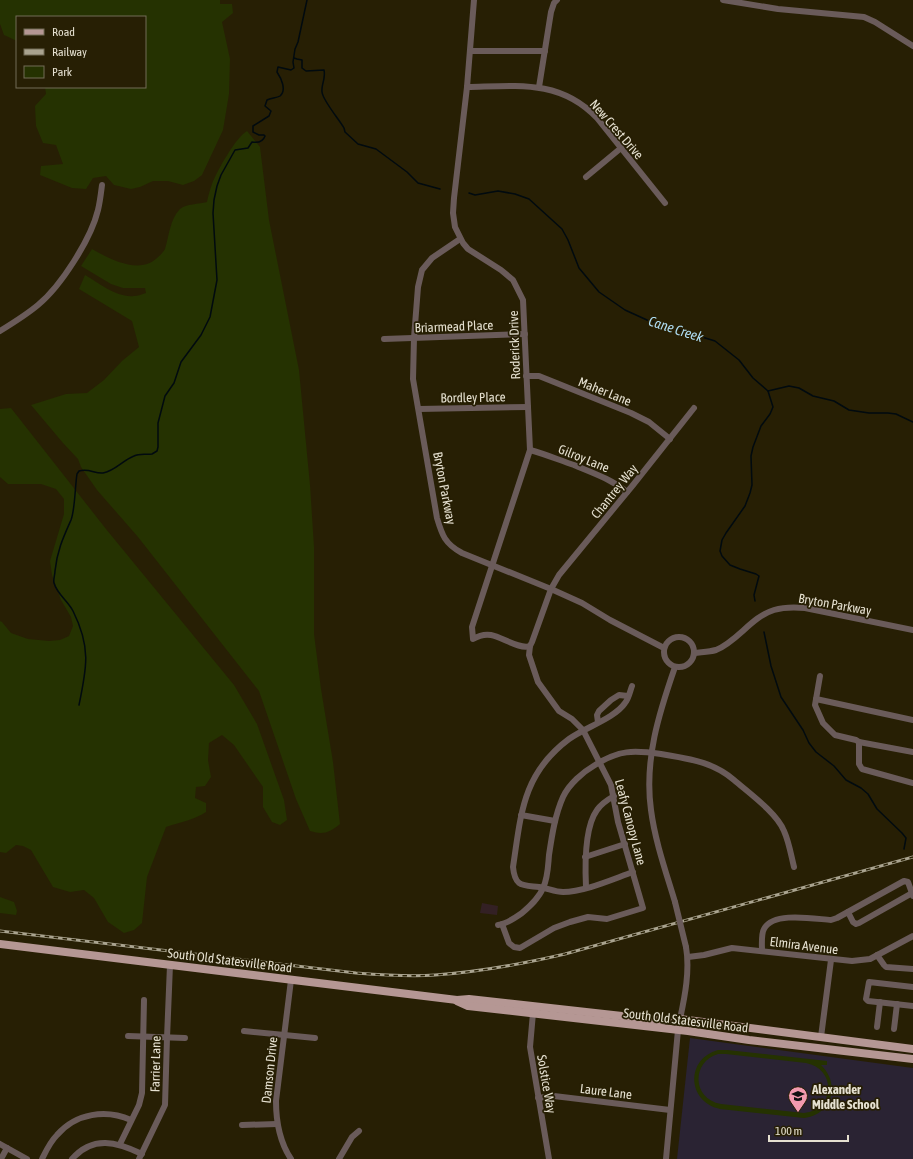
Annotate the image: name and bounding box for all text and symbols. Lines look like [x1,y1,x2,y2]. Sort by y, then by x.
legend [16,16,146,88]
text: Road [52,25,75,39]
text: Railway [52,45,87,59]
text: Park [52,65,73,79]
street label: New Crest Drive [587,97,647,162]
street label: Roderick Drive [506,310,523,380]
water label: Cane Creek [647,313,706,346]
street label: Briarmead Place [414,318,494,335]
street label: Maher Lane [576,374,634,409]
street label: Bordley Place [440,389,506,406]
street label: Gilroy Lane [556,441,612,475]
street label: Bryton Parkway [430,450,459,526]
street label: Chantrey Way [588,461,641,521]
street label: Bryton Parkway [797,591,873,618]
street label: Leafy Canopy Lane [612,777,649,867]
street label: Elmira Avenue [769,934,839,957]
street label: South Old Statesville Road [167,945,293,976]
street label: South Old Statesville Road [623,1005,749,1036]
street label: Farrier Lane [148,1036,163,1092]
street label: Damson Drive [259,1036,280,1104]
street label: Solstice Way [534,1054,559,1115]
street label: Laure Lane [579,1081,633,1102]
place label: Alexander Middle School [811,1082,880,1112]
school or university icon: Alexander Middle School [787,1085,809,1113]
scale bar [769,1117,848,1143]
text: 100 m [775,1124,802,1138]

